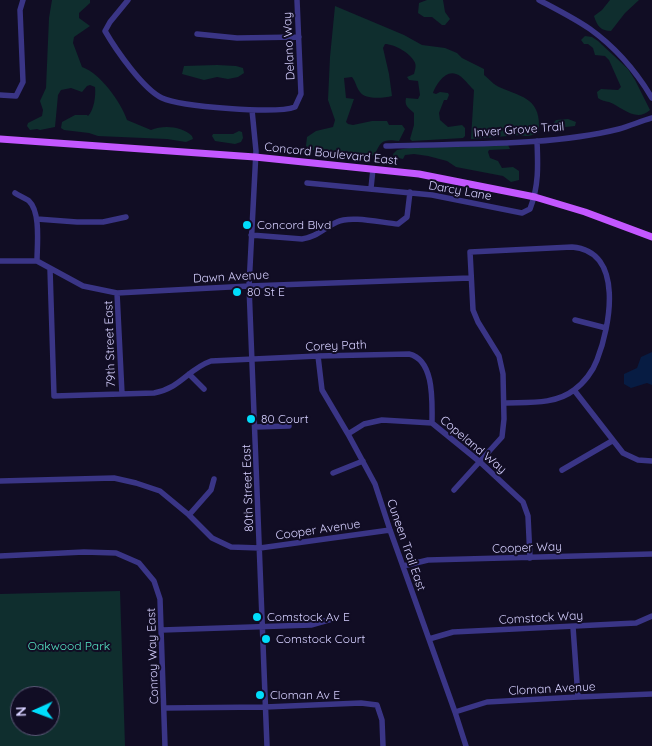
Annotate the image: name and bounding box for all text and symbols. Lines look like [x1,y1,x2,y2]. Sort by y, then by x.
street label: Delano Way [280,11,298,81]
street label: Inver Grove Trail [473,120,565,140]
street label: Concord Boulevard East [264,140,398,168]
street label: Darcy Lane [427,178,493,204]
place label: Concord Blvd [257,218,331,232]
marker: Concord Blvd [241,219,253,231]
street label: Dawn Avenue [193,268,269,286]
place label: 80 St E [247,285,285,299]
marker: 80 St E [231,286,243,298]
street label: 79th Street East [101,300,119,388]
street label: Corey Path [305,338,367,354]
place label: 80 Court [261,412,308,426]
marker: 80 Court [245,413,257,425]
street label: Copeland Way [437,413,509,477]
street label: 80th Street East [239,444,257,532]
street label: Cuneen Trail East [384,497,428,593]
street label: Cooper Avenue [275,517,361,543]
street label: Cooper Way [492,540,562,556]
street label: Conroy Way East [144,608,162,704]
street label: Comstock Way [498,609,584,627]
place label: Comstock Av E [267,610,350,624]
marker: Comstock Av E [251,611,263,623]
place label: Comstock Court [276,632,365,646]
marker: Comstock Court [260,633,272,645]
park label: Oakwood Park [28,639,110,653]
street label: Cloman Avenue [508,680,596,698]
north arrow [10,686,60,736]
place label: Cloman Av E [270,688,340,702]
marker: Cloman Av E [254,689,266,701]
text: N [12,706,30,717]

